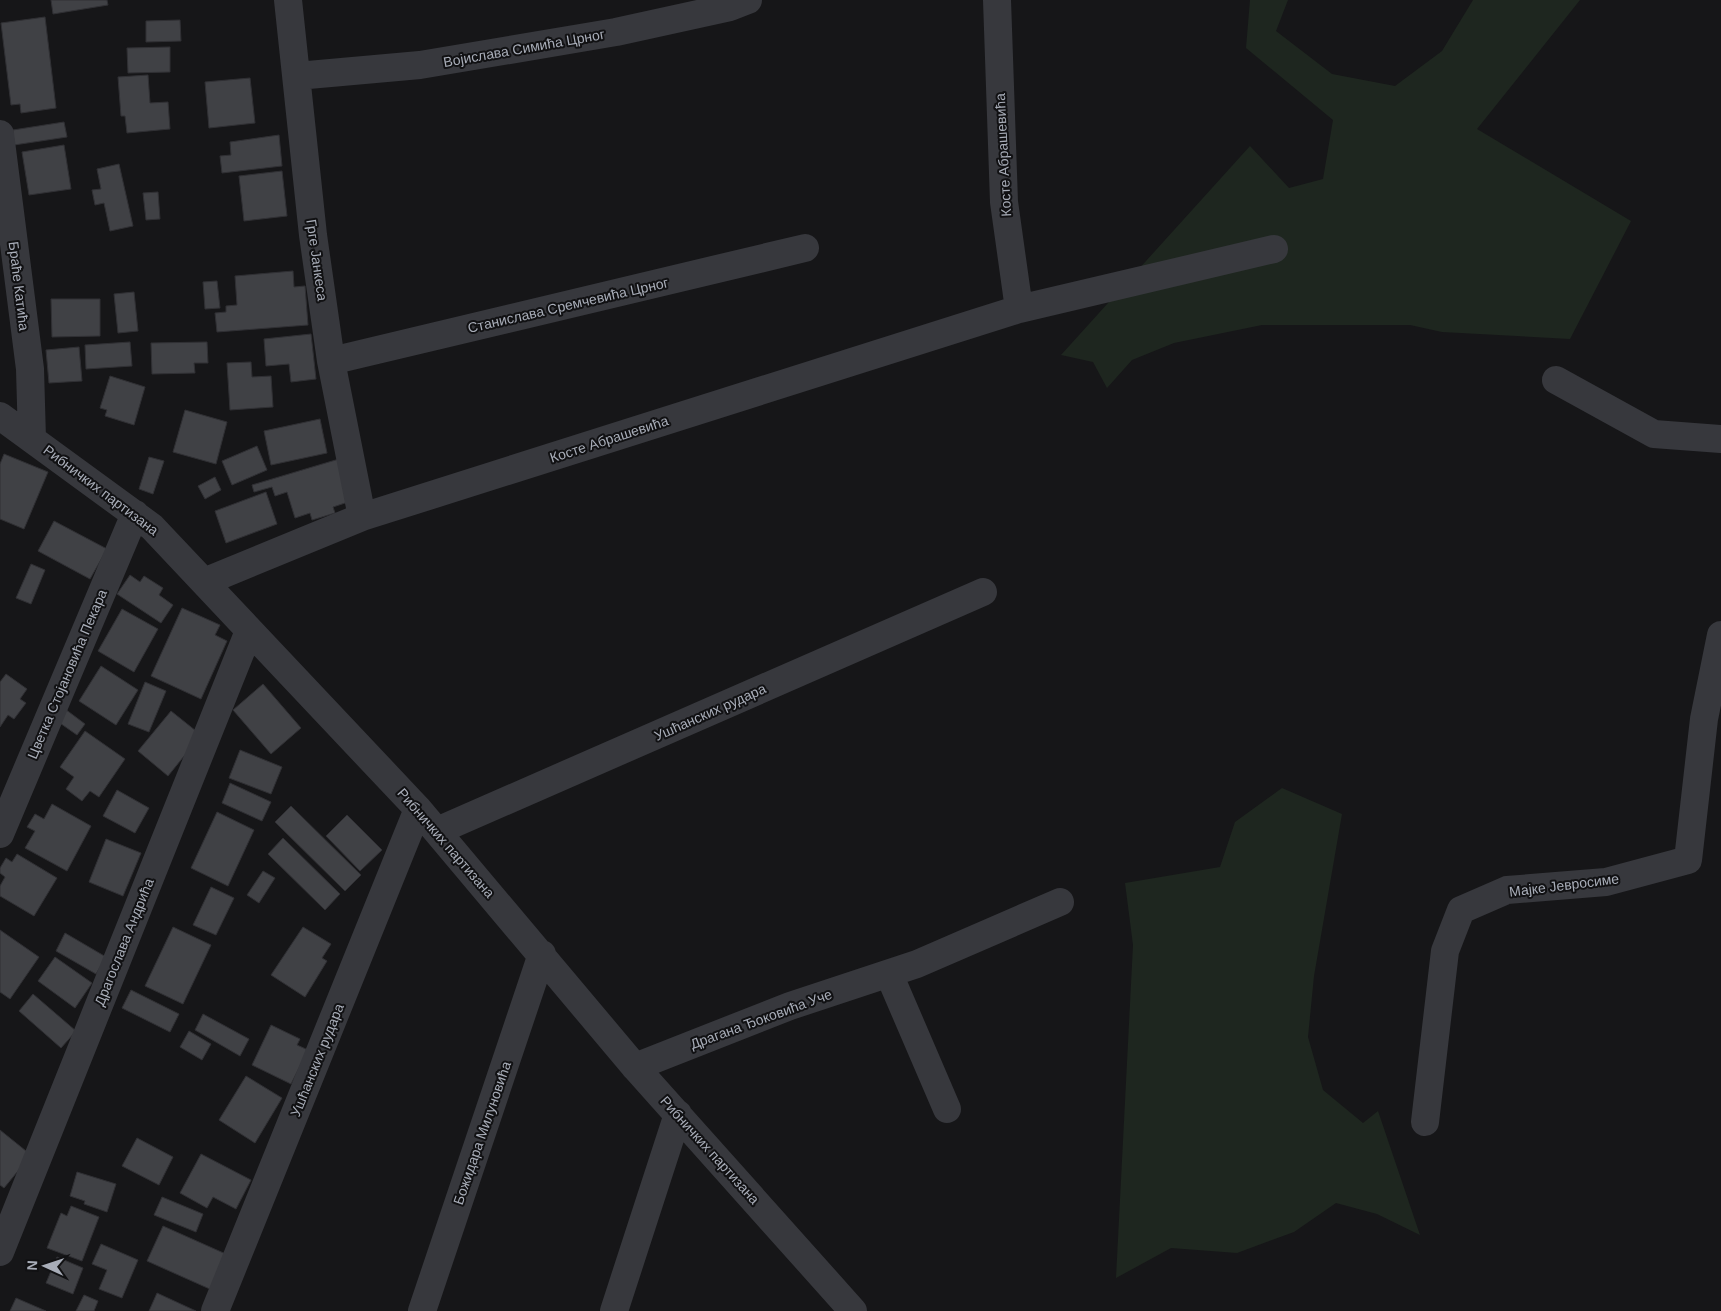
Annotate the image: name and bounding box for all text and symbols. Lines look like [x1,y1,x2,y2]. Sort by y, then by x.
street label: Војислава Симића Црног [442,26,606,70]
street label: Косте Абрашевића [992,93,1014,217]
street label: Грге Јанкеса [303,218,331,302]
street label: Браће Катића [6,241,32,332]
street label: Станислава Сремчевића Црног [466,274,670,336]
street label: Косте Абрашевића [548,412,670,466]
street label: Рибничких партизана [40,442,162,539]
street label: Цветка Стојановића Пекара [24,587,110,761]
street label: Ушћанских рудара [652,680,768,744]
street label: Рибничких партизана [394,785,498,901]
street label: Мајке Јевросиме [1508,870,1620,900]
street label: Драгослава Андрића [91,876,157,1008]
street label: Драгана Ђоковића Уче [688,986,834,1052]
street label: Ушћанских рудара [287,1001,347,1119]
street label: Божидара Милуновића [450,1059,514,1207]
street label: Рибничких партизана [657,1093,763,1207]
north arrow [20,1241,70,1291]
text: N [24,1260,40,1271]

